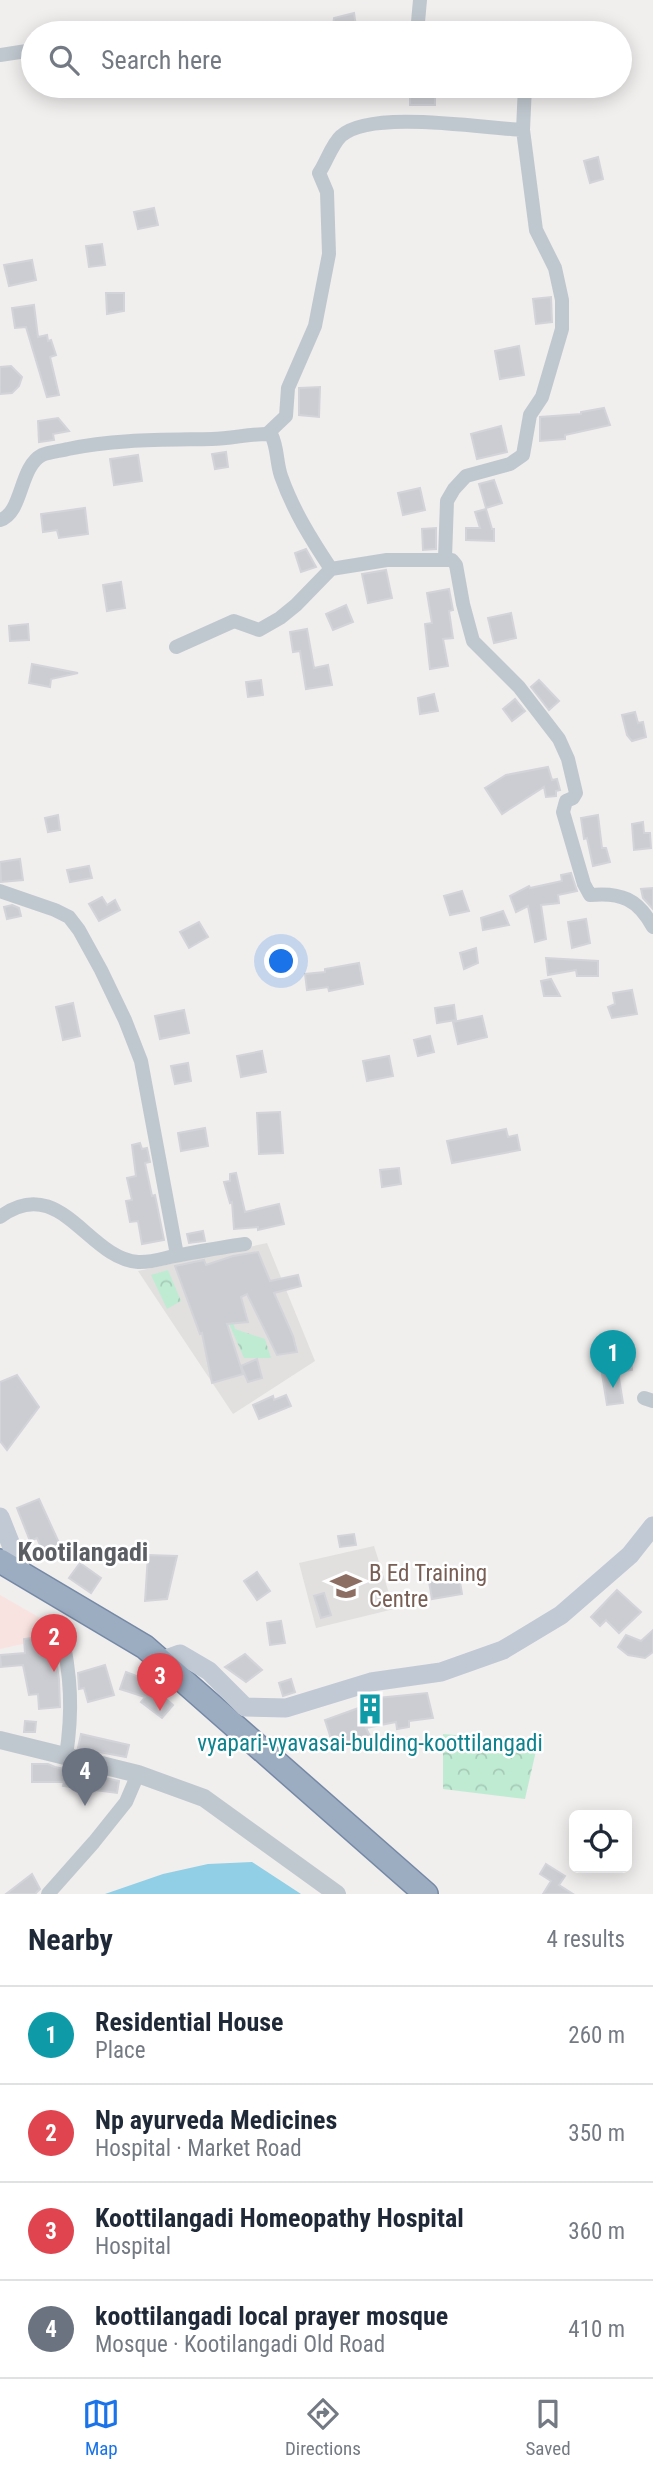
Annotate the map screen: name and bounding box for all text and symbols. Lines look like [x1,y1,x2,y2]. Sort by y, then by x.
search box [21,21,632,98]
icon: search [45,41,83,79]
text: Search here [101,45,222,75]
your location [264,944,298,978]
pin: 1 [590,1330,636,1388]
district label: Kootilangadi [18,1537,148,1567]
place label: B Ed Training Centre [369,1560,487,1613]
school or university icon: B Ed Training Centre [329,1569,363,1603]
pin: 2 [31,1614,77,1672]
pin: 3 [137,1653,183,1711]
building icon: vyapari-vyavasai-bulding-koottilangadi [353,1692,387,1726]
place label: vyapari-vyavasai-bulding-koottilangadi [197,1730,543,1757]
pin: 4 [62,1748,108,1806]
map controls [569,1810,632,1873]
button: locate [569,1810,632,1873]
text: Nearby [28,1922,113,1957]
text: 4 results [547,1926,625,1953]
text: Residential House [95,2007,284,2037]
text: 1 [45,2022,57,2049]
text: 260 m [568,2022,625,2049]
text: Place [95,2037,145,2064]
text: Np ayurveda Medicines [95,2105,337,2135]
text: 2 [45,2120,57,2147]
text: 350 m [568,2120,625,2147]
text: Hospital · Market Road [95,2135,302,2162]
text: Koottilangadi Homeopathy Hospital [95,2203,464,2233]
text: 3 [45,2218,57,2245]
text: 360 m [568,2218,625,2245]
text: Hospital [95,2233,171,2260]
text: koottilangadi local prayer mosque [95,2301,448,2331]
text: 4 [45,2316,57,2343]
text: 410 m [568,2316,625,2343]
text: Mosque · Kootilangadi Old Road [95,2331,385,2358]
tab: Map [82,2395,120,2460]
tab: Directions [285,2395,361,2460]
tab: Saved [525,2395,571,2460]

